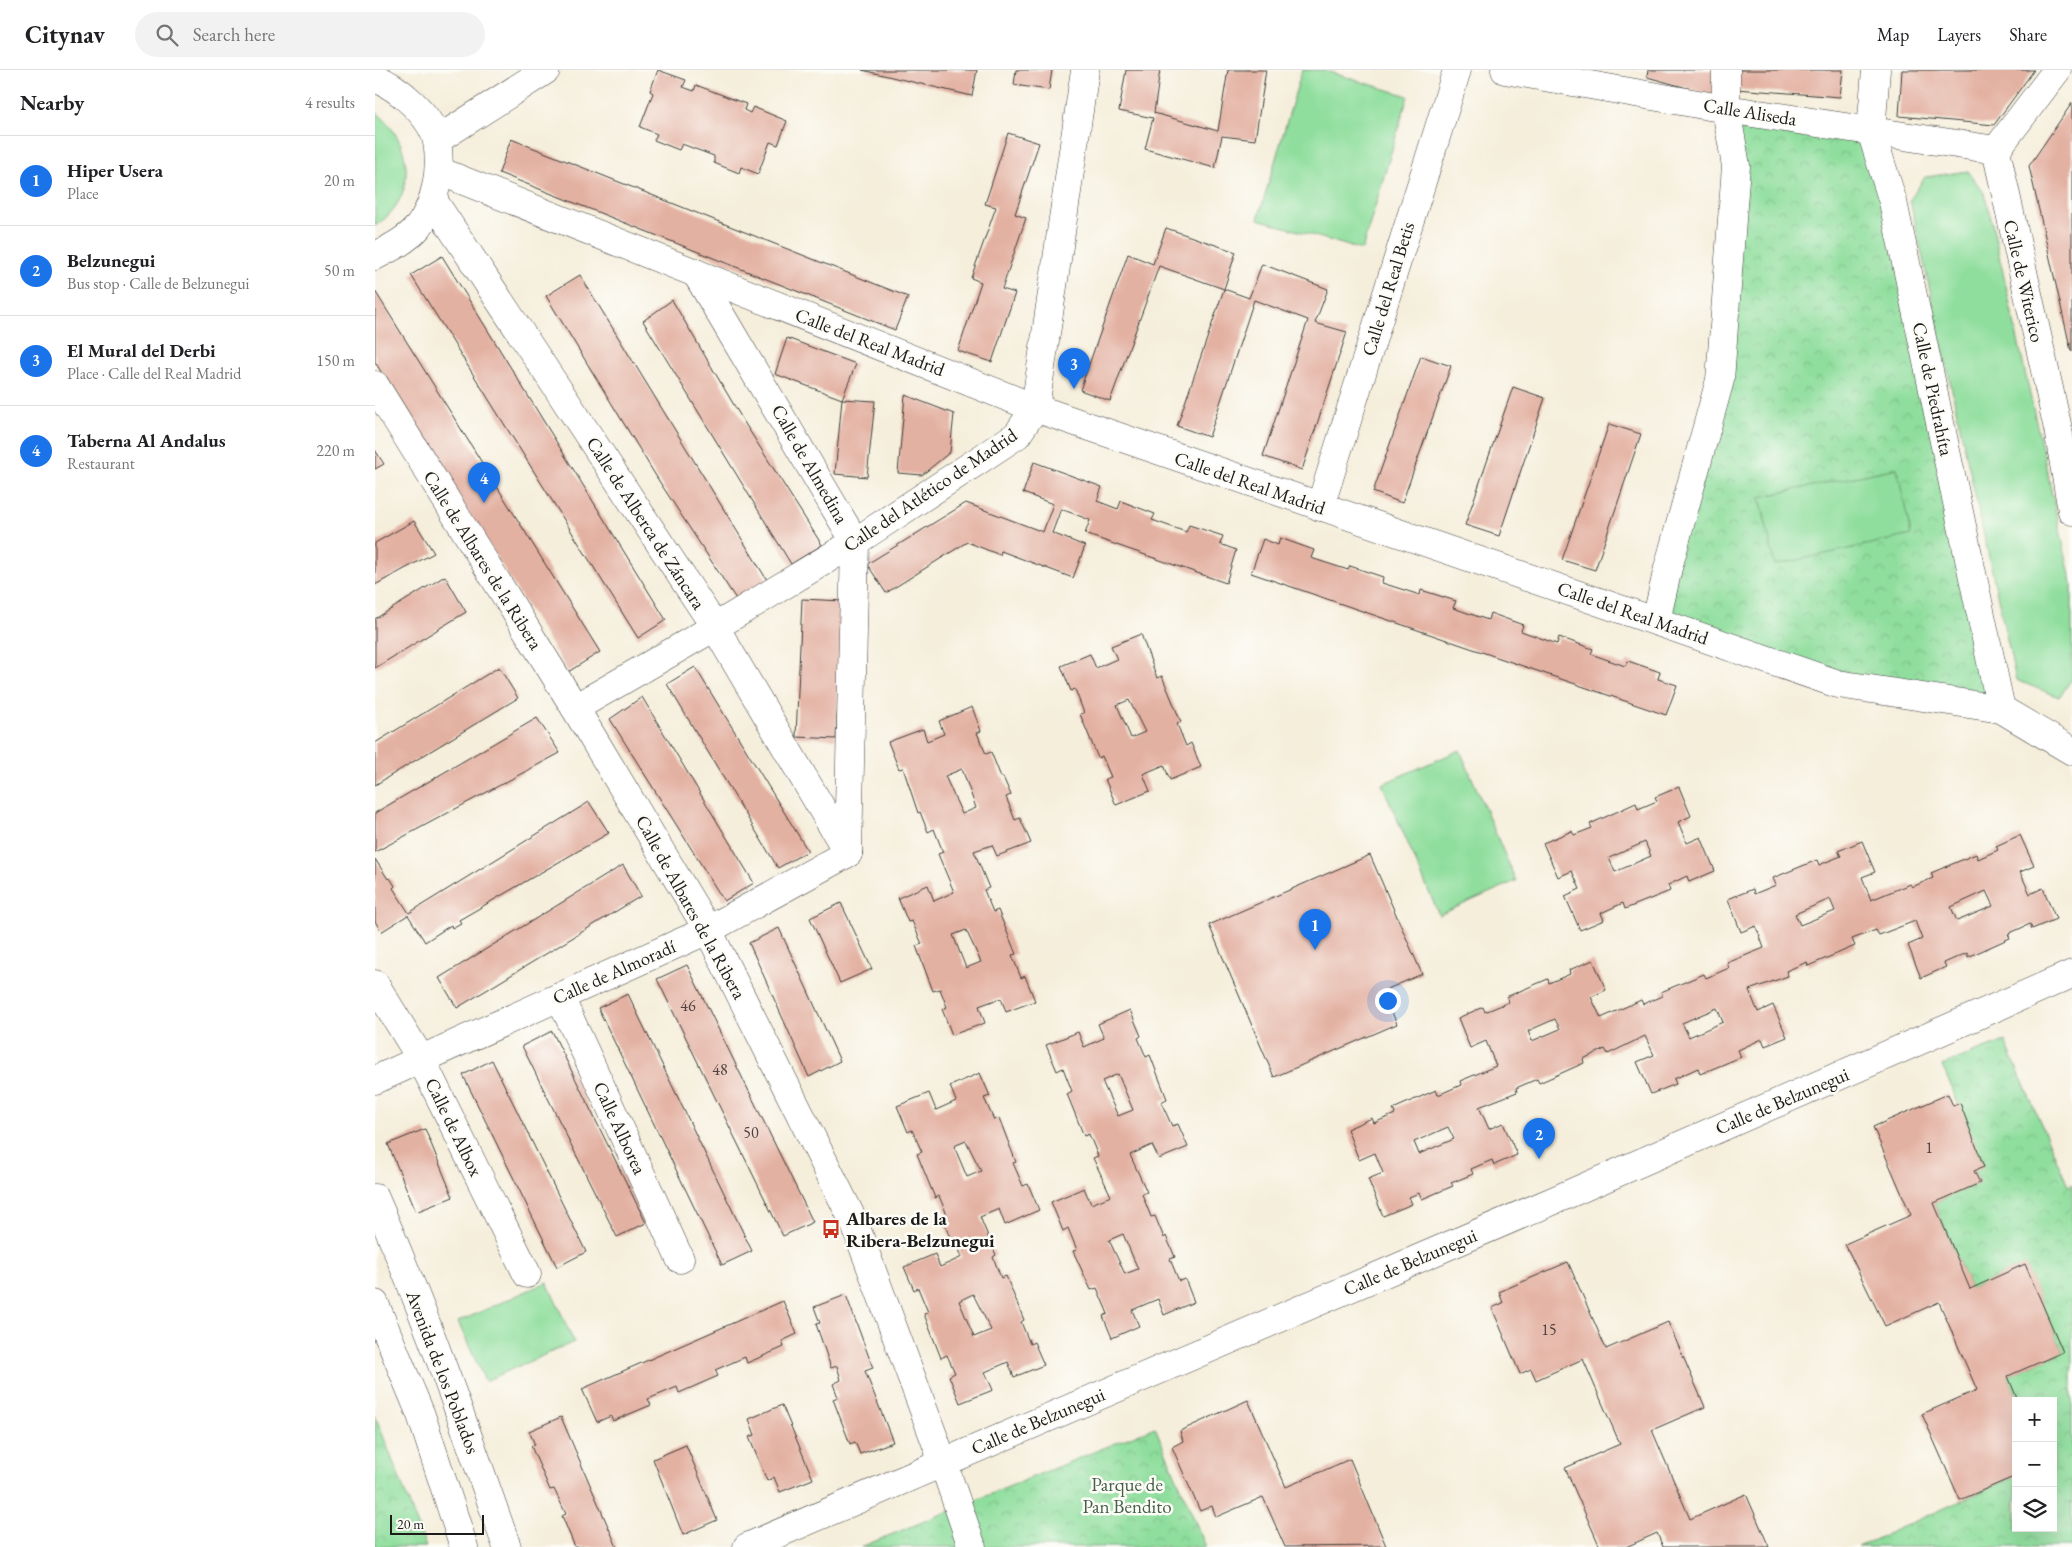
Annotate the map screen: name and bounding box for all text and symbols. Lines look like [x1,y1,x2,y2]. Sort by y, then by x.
search box [135,12,485,57]
text: Citynav [25,19,105,50]
icon: search [153,21,181,49]
text: Search here [193,22,275,47]
text: Map [1877,23,1909,46]
text: Layers [1937,23,1981,46]
text: Share [2009,23,2047,46]
text: Nearby [20,89,84,116]
text: 4 results [305,92,355,113]
street label: Calle Aliseda [1701,92,1799,132]
text: Hiper Usera [67,158,163,183]
text: 1 [32,170,40,191]
text: 20 m [324,170,355,191]
text: Place [67,183,99,204]
street label: Calle de Witerico [1998,217,2050,345]
street label: Calle del Real Betis [1356,219,1420,359]
text: Belzunegui [67,248,155,273]
text: 2 [32,260,40,281]
text: 50 m [324,260,355,281]
text: Bus stop · Calle de Belzunegui [67,273,250,294]
street label: Calle del Real Madrid [792,302,949,382]
street label: Calle de Piedrahíta [1907,320,1959,459]
text: El Mural del Derbi [67,338,216,363]
pin: 3 [1058,348,1090,389]
text: 3 [32,350,40,371]
text: 150 m [316,350,355,371]
text: Place · Calle del Real Madrid [67,363,241,384]
street label: Calle de Almedina [766,400,854,529]
street label: Calle del Atlético de Madrid [838,422,1022,558]
text: Taberna Al Andalus [67,428,226,453]
street label: Calle de Alberca de Záncara [581,432,711,615]
text: 4 [32,440,40,461]
text: 220 m [316,440,355,461]
street label: Calle del Real Madrid [1171,445,1329,521]
text: Restaurant [67,453,135,474]
pin: 4 [468,462,500,503]
street label: Calle de Albares de la Ribera [418,466,549,655]
street label: Calle del Real Madrid [1554,575,1712,651]
street label: Calle de Albares de la Ribera [630,811,752,1004]
pin: 1 [1299,909,1331,950]
street label: Calle de Almoradí [548,934,680,1010]
your location [1375,988,1401,1014]
house number: 46 [680,995,696,1016]
house number: 48 [712,1059,728,1080]
street label: Calle de Belzunegui [1711,1061,1853,1140]
street label: Calle de Albox [419,1074,489,1181]
street label: Calle Alborea [588,1078,653,1179]
pin: 2 [1523,1118,1555,1159]
house number: 50 [743,1122,759,1143]
house number: 1 [1925,1137,1933,1158]
place label: Albares de la Ribera-Belzunegui [845,1206,995,1253]
bus stop icon: Albares de la Ribera-Belzunegui [820,1218,842,1240]
street label: Calle de Belzunegui [1339,1222,1481,1301]
street label: Avenida de los Poblados [400,1286,486,1457]
house number: 15 [1541,1319,1557,1340]
street label: Calle de Belzunegui [967,1381,1109,1460]
map controls [2012,1397,2057,1532]
button: + [2012,1397,2057,1442]
button: − [2012,1442,2057,1487]
park label: Parque de Pan Bendito [1082,1472,1172,1519]
button: layers [2012,1487,2057,1532]
scale bar [390,1512,484,1535]
text: 20 m [397,1515,424,1533]

